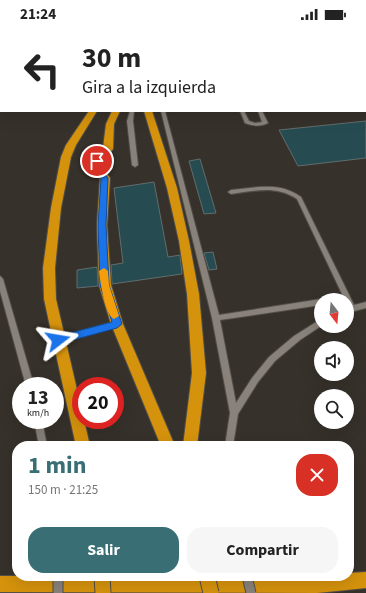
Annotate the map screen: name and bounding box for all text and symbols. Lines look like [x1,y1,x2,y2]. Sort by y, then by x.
text: 21:24 [20,4,56,25]
text: 30 m [82,38,141,78]
icon: left [16,44,68,96]
text: Gira a la izquierda [82,75,216,100]
pin [80,144,114,178]
icon: arrive [86,150,108,172]
north arrow [314,293,354,333]
map controls [314,293,354,429]
position arrow [37,319,79,361]
button: sound [314,341,354,381]
speed limit sign: 20 [72,377,124,429]
text: 13 [27,384,49,412]
button: search [314,389,354,429]
text: km/h [27,406,49,420]
text: 1 min [28,448,86,483]
button: close [296,454,338,496]
text: 150 m · 21:25 [28,481,98,499]
button: Salir [28,527,179,573]
button: Compartir [187,527,338,573]

